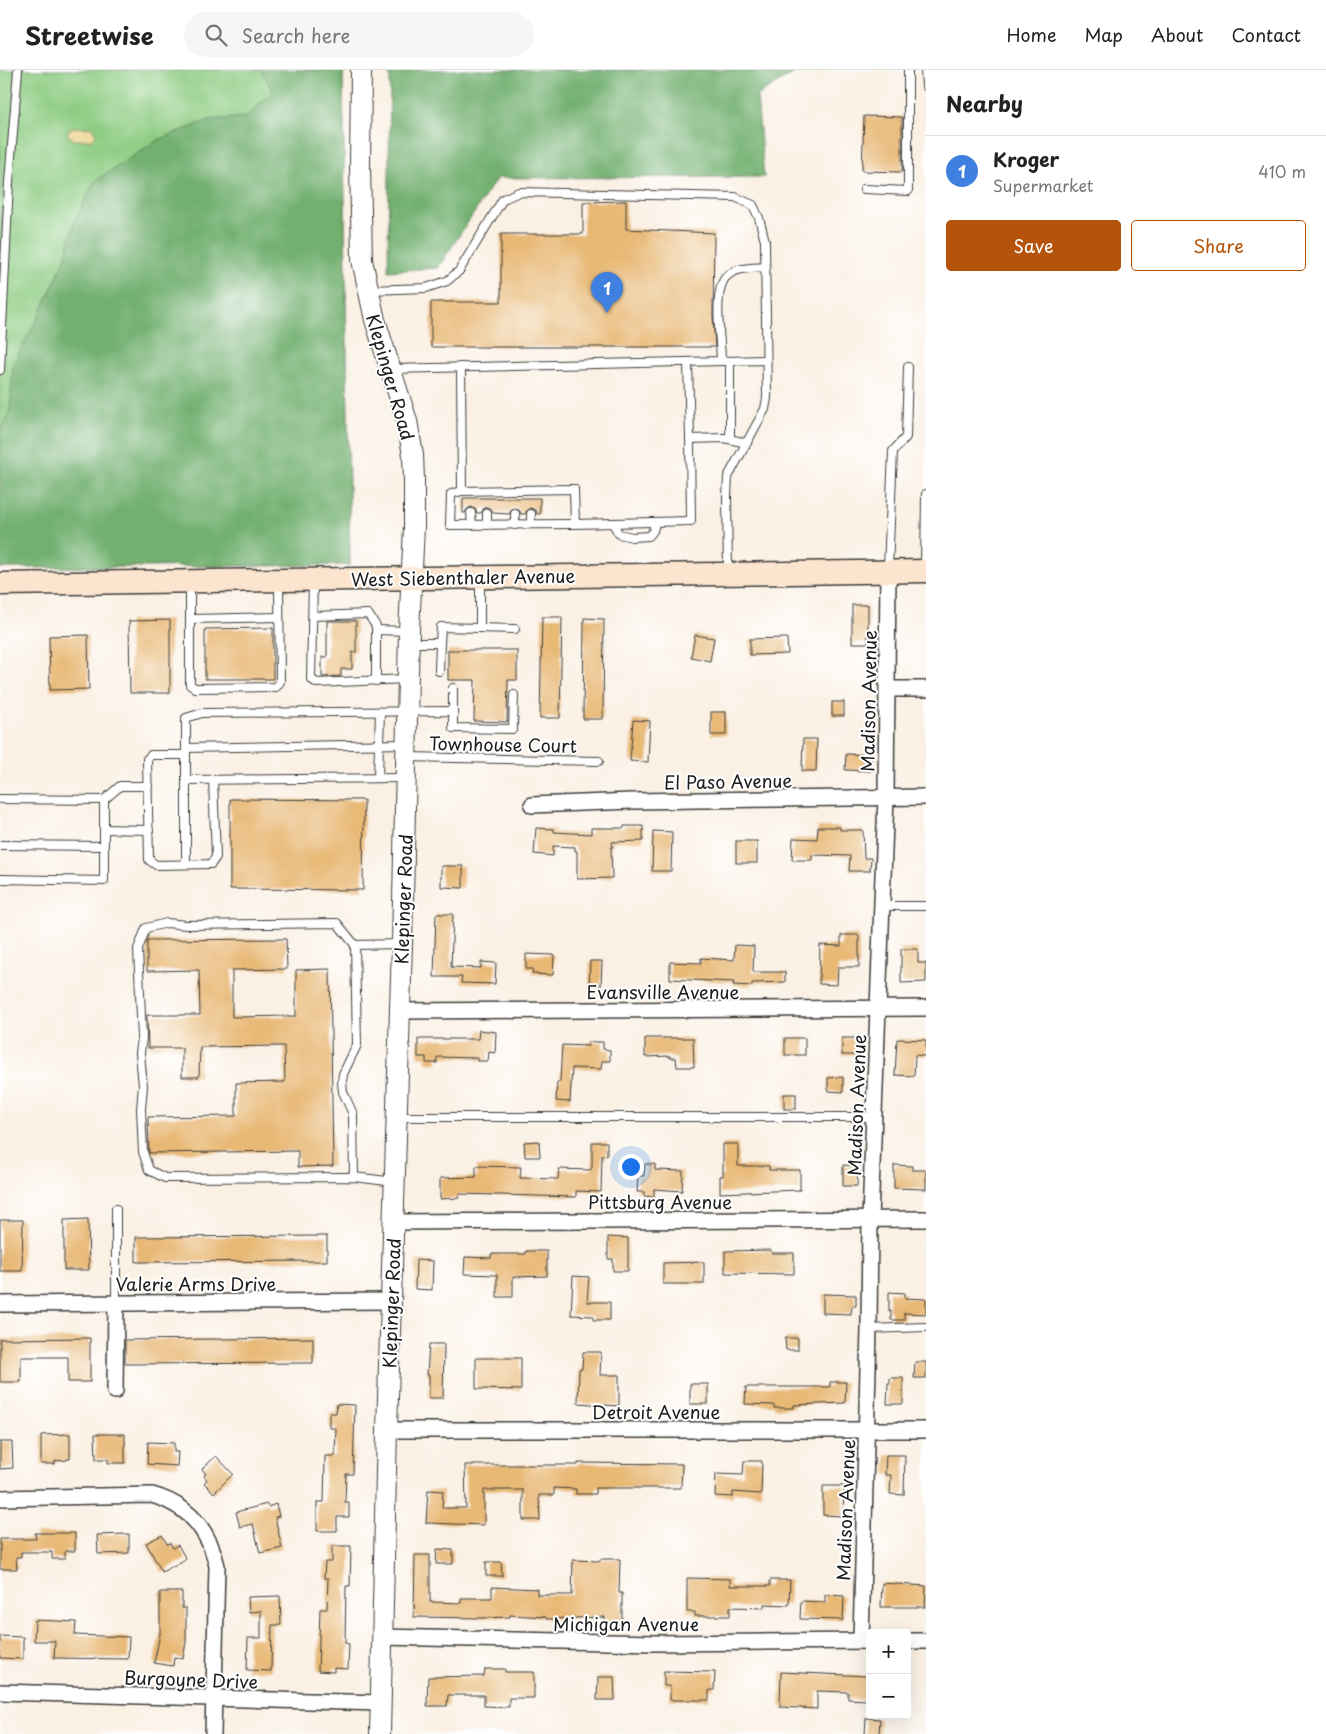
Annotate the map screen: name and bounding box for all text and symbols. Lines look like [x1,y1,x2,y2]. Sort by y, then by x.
search box [184,12,534,57]
text: Streetwise [25,17,154,53]
icon: search [202,21,230,49]
text: Search here [242,21,350,49]
text: Home [1006,21,1056,48]
text: Map [1084,21,1123,48]
text: About [1151,21,1203,48]
text: Contact [1231,21,1301,48]
text: Nearby [946,87,1023,119]
text: Kroger [993,145,1059,173]
text: 1 [958,159,966,183]
text: 410 m [1258,159,1306,183]
text: Supermarket [993,173,1093,197]
button: Save [946,220,1121,271]
button: Share [1131,220,1306,271]
pin: 1 [591,272,623,313]
street label: Klepinger Road [360,311,422,443]
street label: West Siebenthaler Avenue [351,562,576,592]
street label: Madison Avenue [853,630,883,772]
street label: Townhouse Court [429,729,577,759]
street label: El Paso Avenue [664,766,793,796]
street label: Klepinger Road [387,833,419,965]
street label: Evansville Avenue [587,978,740,1005]
street label: Madison Avenue [840,1034,872,1176]
your location [618,1154,644,1180]
street label: Pittsburg Avenue [588,1188,732,1215]
street label: Klepinger Road [375,1237,407,1369]
street label: Valerie Arms Drive [116,1270,277,1297]
street label: Detroit Avenue [592,1398,721,1425]
street label: Madison Avenue [829,1439,861,1581]
street label: Michigan Avenue [553,1610,699,1637]
map controls [866,1629,911,1719]
button: + [866,1629,911,1674]
street label: Burgoyne Drive [124,1663,258,1695]
button: − [866,1674,911,1719]

